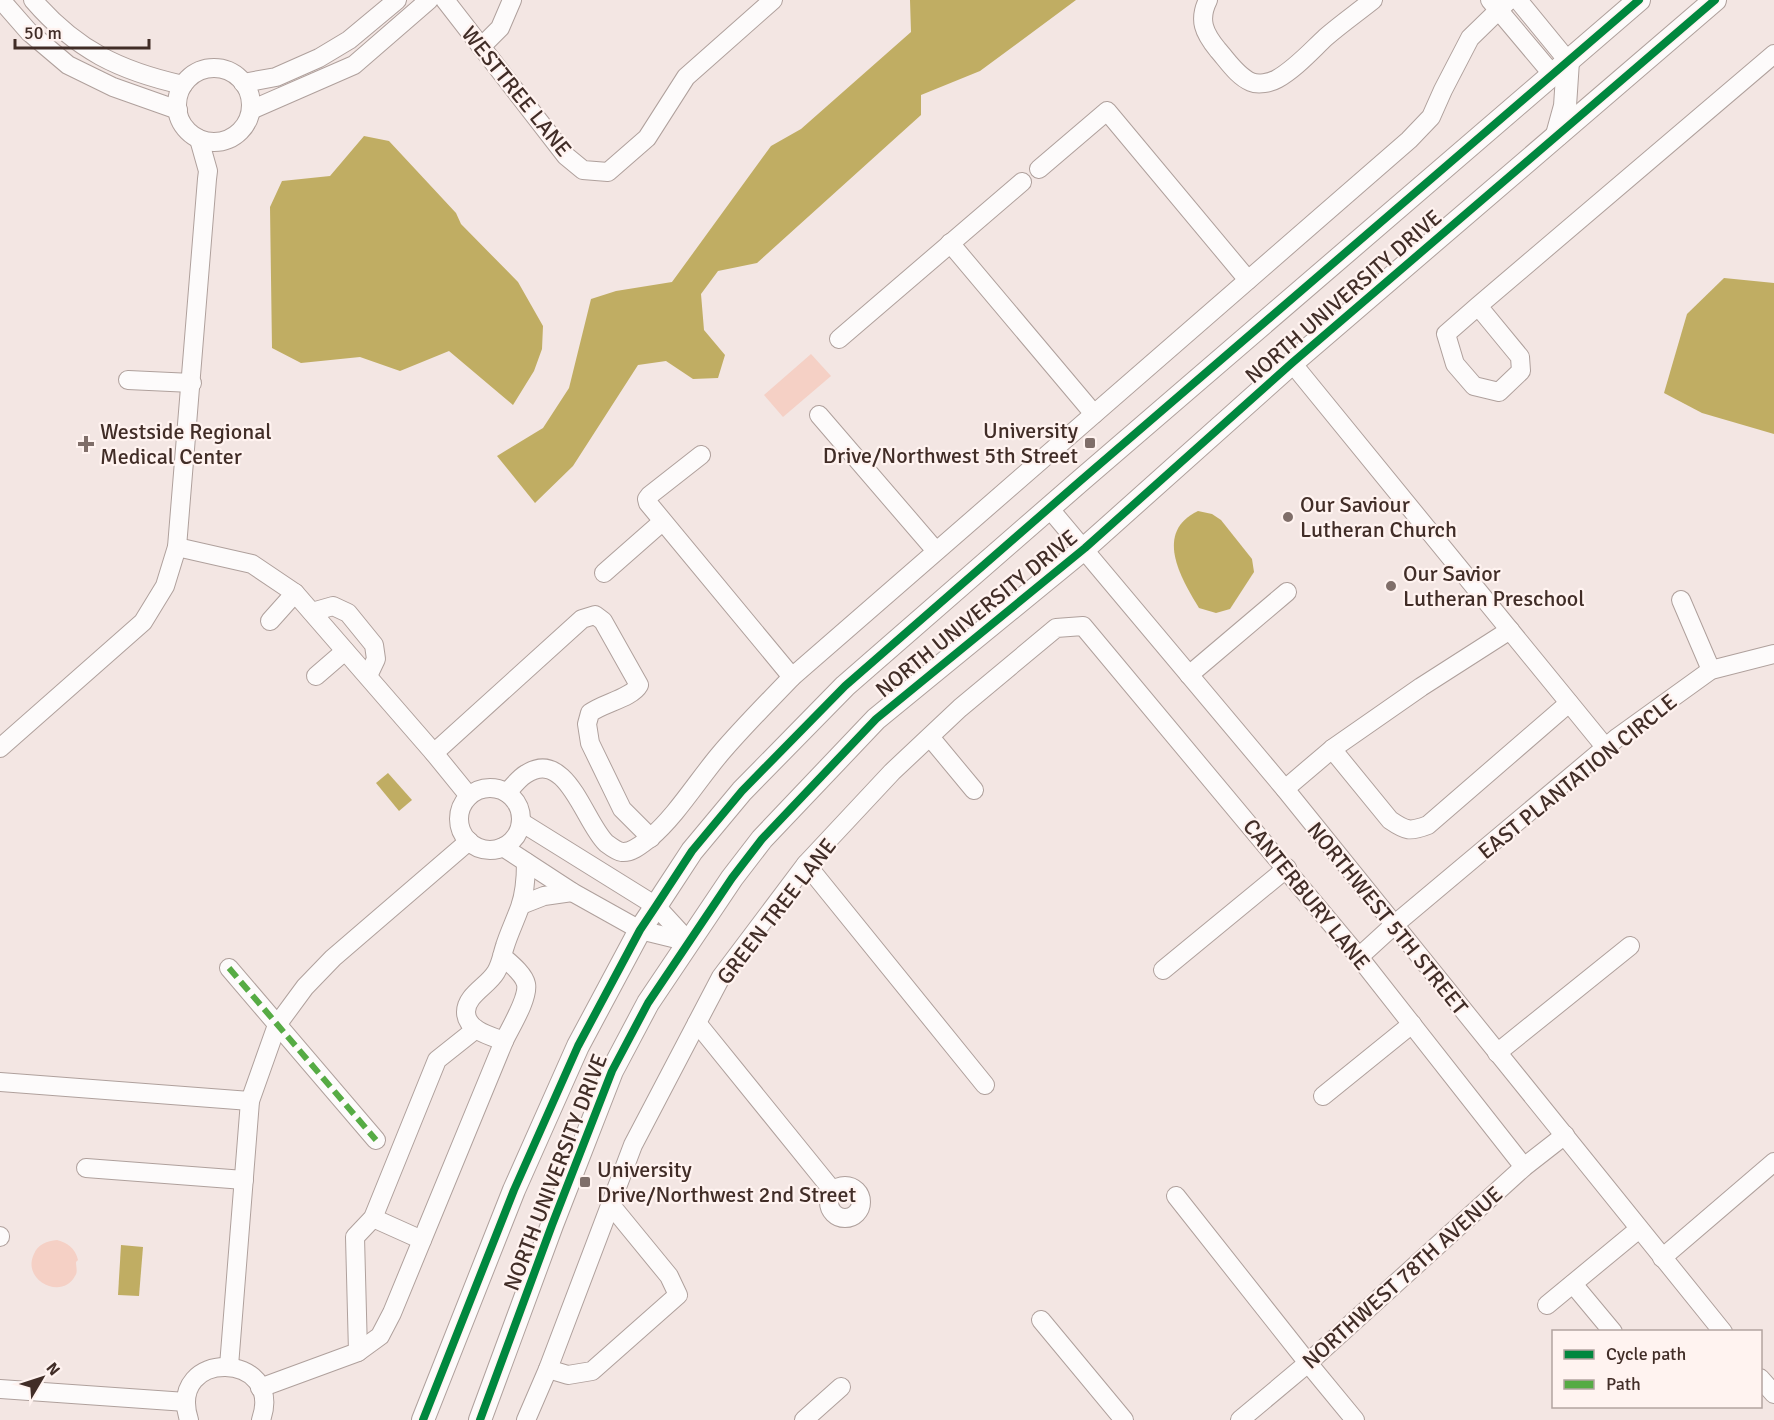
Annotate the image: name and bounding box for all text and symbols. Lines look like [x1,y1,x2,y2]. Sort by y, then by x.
scale bar [15,12,148,50]
street label: WESTTREE LANE [456,21,578,162]
text: 50 m [24,22,62,44]
street label: NORTH UNIVERSITY DRIVE [1239,204,1447,389]
place label: University Drive/Northwest 5th Street [823,417,1079,469]
place label: Westside Regional Medical Center [100,418,272,470]
marker: Westside Regional Medical Center [77,435,95,453]
marker: University Drive/Northwest 5th Street [1083,436,1097,450]
place label: Our Saviour Lutheran Church [1300,491,1457,543]
marker: Our Saviour Lutheran Church [1281,510,1295,524]
street label: NORTH UNIVERSITY DRIVE [870,524,1083,703]
place label: Our Savior Lutheran Preschool [1403,560,1585,612]
marker: Our Savior Lutheran Preschool [1384,579,1398,593]
street label: EAST PLANTATION CIRCLE [1472,688,1682,865]
street label: CANTERBURY LANE [1237,813,1376,975]
street label: NORTHWEST 5TH STREET [1302,816,1474,1020]
street label: GREEN TREE LANE [711,833,842,990]
street label: NORTH UNIVERSITY DRIVE [498,1050,613,1295]
place label: University Drive/Northwest 2nd Street [597,1156,857,1208]
marker: University Drive/Northwest 2nd Street [578,1175,592,1189]
street label: NORTHWEST 78TH AVENUE [1297,1180,1508,1374]
legend [1552,1330,1762,1408]
text: Cycle path [1606,1343,1686,1365]
north arrow [12,1348,72,1408]
text: N [42,1359,64,1380]
text: Path [1606,1373,1641,1395]

